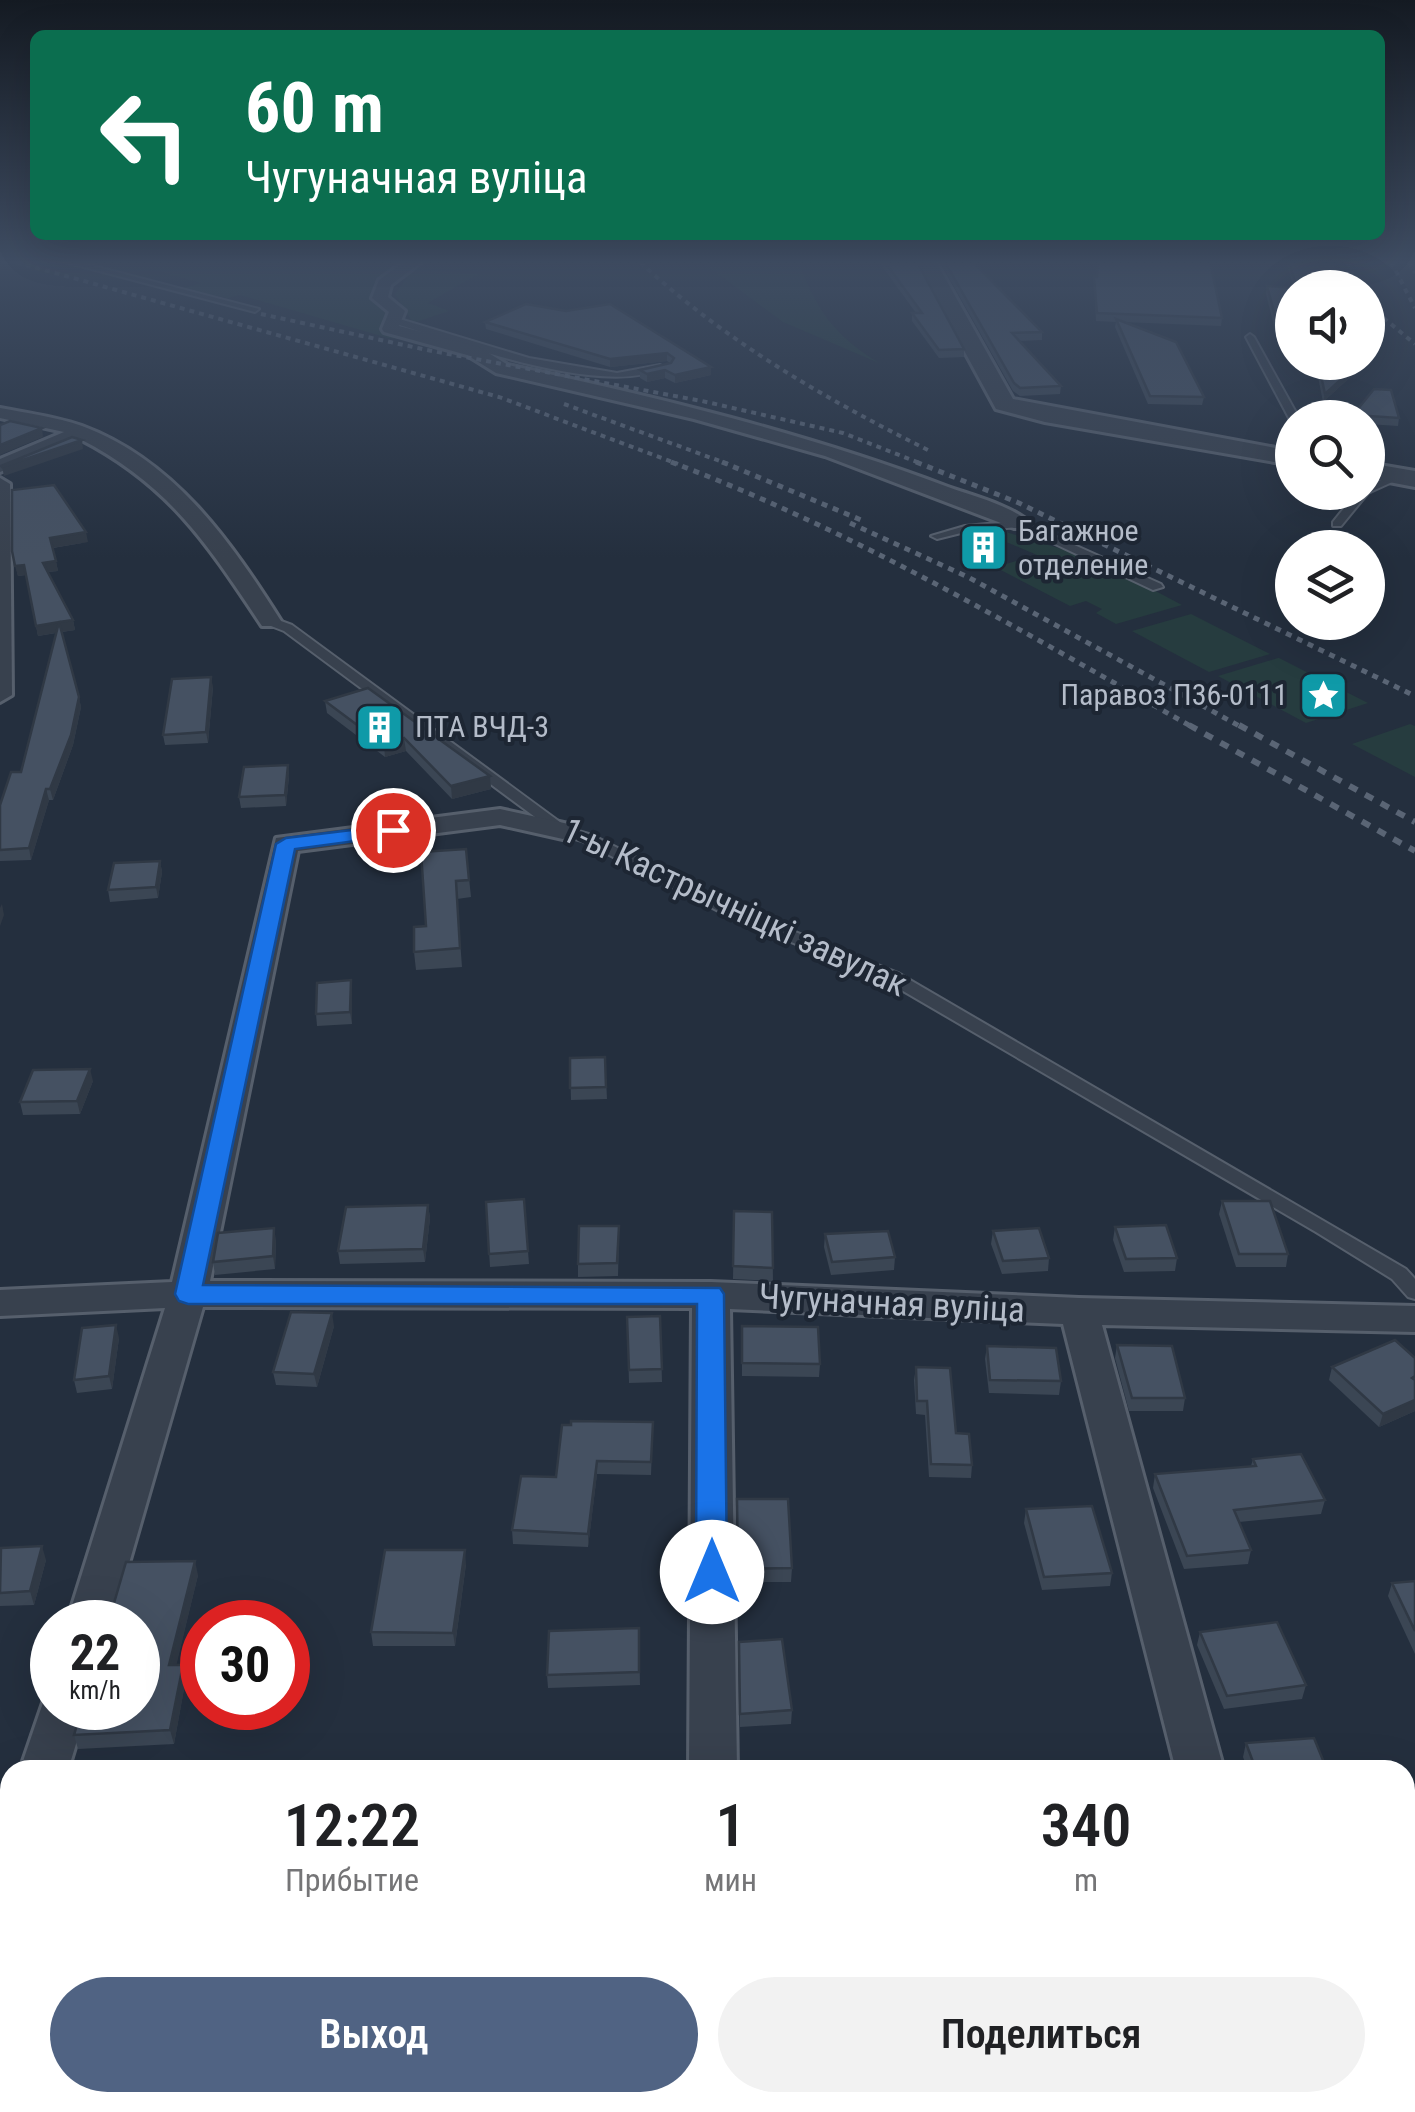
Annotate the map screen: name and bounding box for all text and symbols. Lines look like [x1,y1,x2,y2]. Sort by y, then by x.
text: 60 m [245,67,384,149]
icon: left [80,70,210,200]
text: Чугуначная вуліца [245,151,587,204]
map controls [1275,270,1385,640]
button: sound [1275,270,1385,380]
button: search [1275,400,1385,510]
place label: Багажное отделение [1018,513,1148,582]
building icon: Багажное отделение [957,522,1009,574]
button: layers [1275,530,1385,640]
place icon: Паравоз П36-0111 [1297,669,1349,721]
place label: Паравоз П36-0111 [1060,677,1288,712]
building icon: ПТА ВЧД-3 [354,701,406,753]
place label: ПТА ВЧД-3 [415,709,549,744]
pin [351,788,436,873]
icon: arrive [366,803,421,858]
street label: 1-ы Кастрычніцкі завулак [556,810,914,1005]
street label: Чугуначная вуліца [758,1276,1026,1331]
position arrow [660,1520,764,1624]
speed limit sign: 30 [180,1600,310,1730]
text: 22 [70,1624,120,1682]
text: km/h [69,1676,121,1705]
text: 12:22 [284,1790,420,1861]
text: 1 [715,1790,746,1861]
text: 340 [1041,1790,1131,1861]
text: Прибытие [285,1861,419,1899]
text: мин [704,1861,757,1899]
text: m [1074,1861,1098,1899]
button: Выход [50,1977,698,2092]
button: Поделиться [718,1977,1365,2092]

